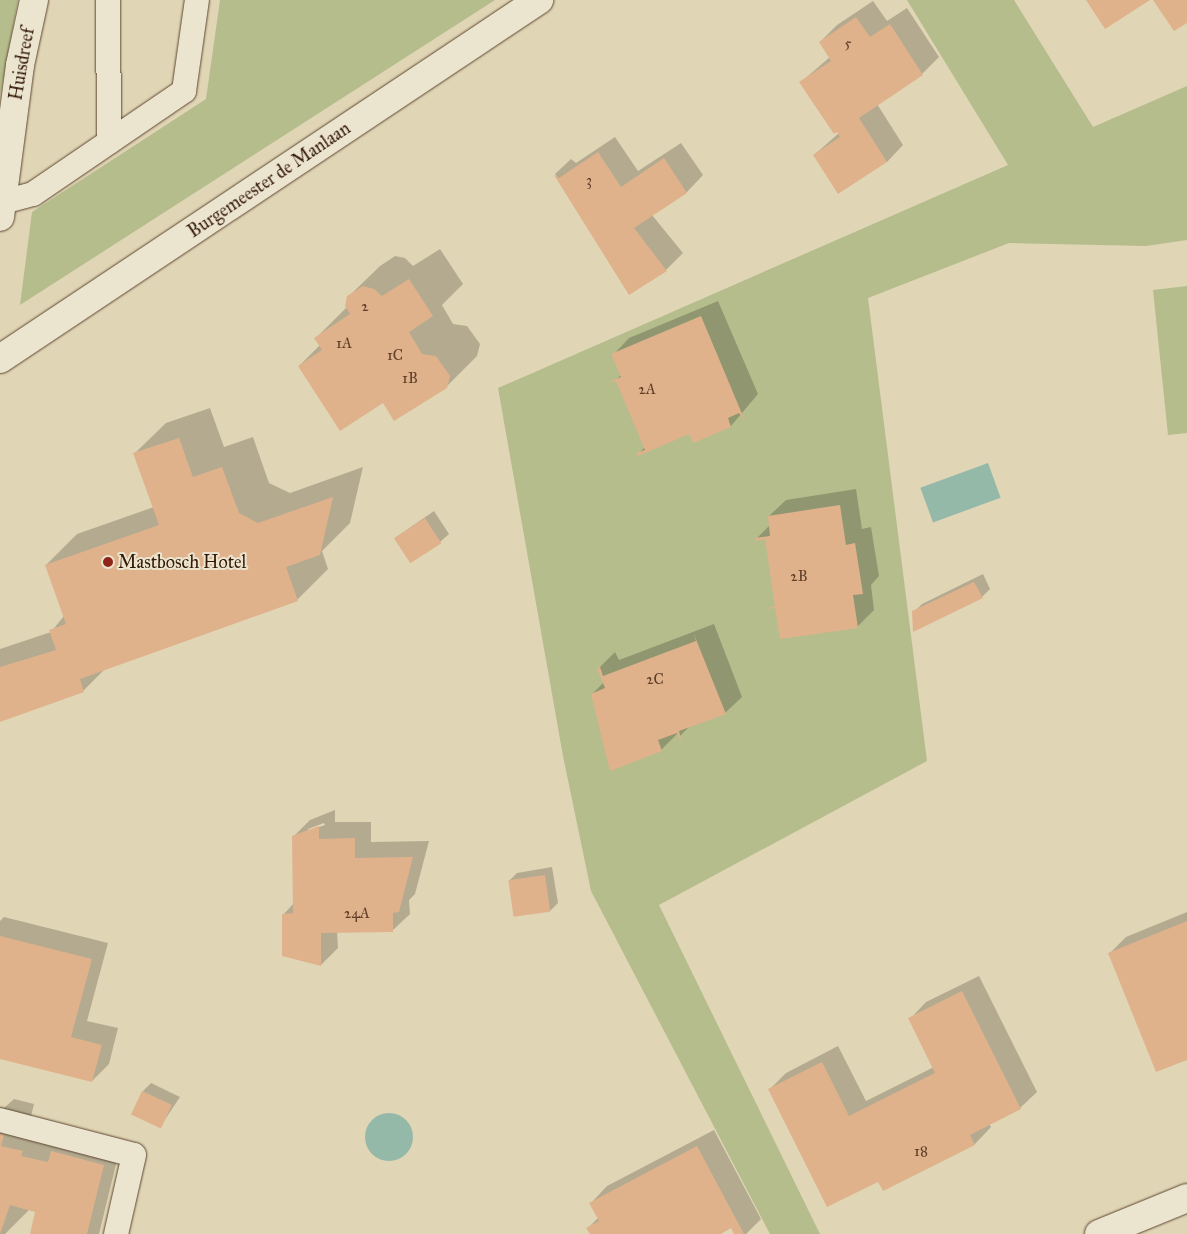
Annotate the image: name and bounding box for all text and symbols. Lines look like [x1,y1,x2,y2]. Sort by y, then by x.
street label: Huisdreef [5,26,39,102]
house number: 5 [845,35,851,53]
street label: Burgemeester de Manlaan [184,118,354,242]
house number: 3 [586,172,592,190]
house number: 2 [361,298,369,316]
house number: 1A [336,335,352,353]
house number: 1C [387,347,403,365]
house number: 1B [402,370,418,388]
house number: 2A [638,381,656,399]
place label: Mastbosch Hotel [118,551,246,573]
marker: Mastbosch Hotel [102,556,114,568]
house number: 2B [790,568,808,586]
house number: 2C [646,671,664,689]
house number: 24A [344,905,370,923]
house number: 18 [914,1143,928,1161]

